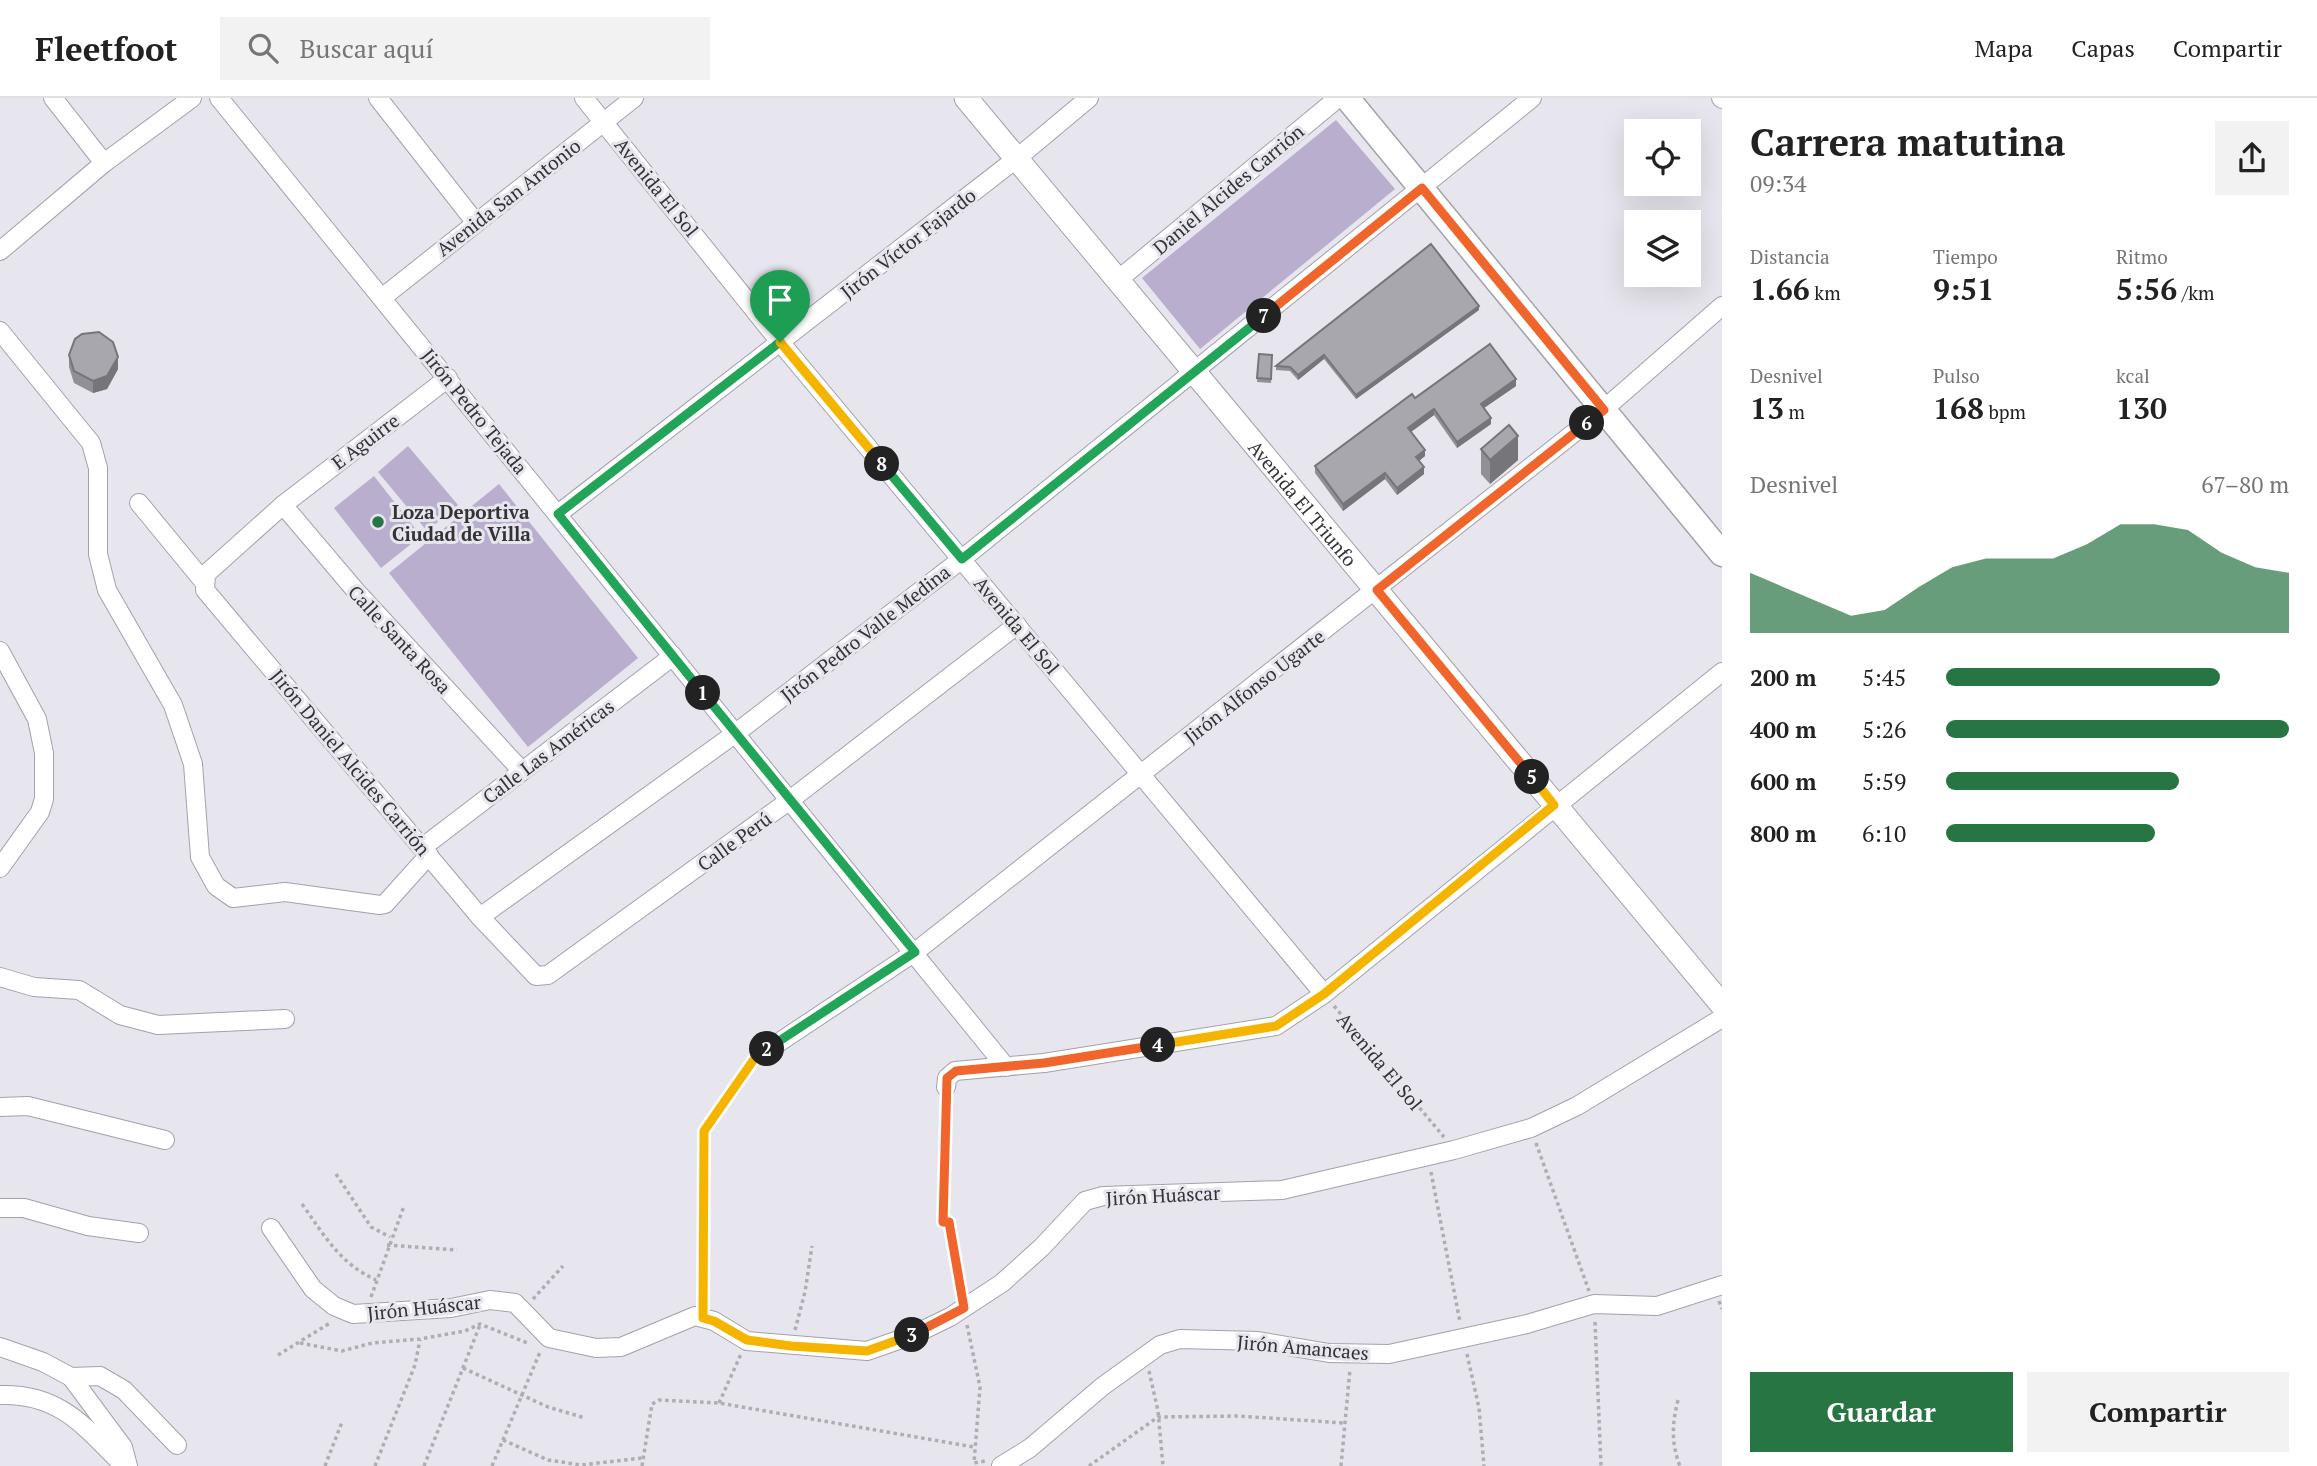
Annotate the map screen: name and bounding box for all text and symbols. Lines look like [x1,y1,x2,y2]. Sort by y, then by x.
search box [220,17,710,80]
text: Fleetfoot [35,27,178,70]
icon: search [244,29,282,67]
text: Buscar aquí [300,31,433,65]
text: Mapa [1975,32,2033,64]
text: Capas [2071,32,2135,64]
text: Compartir [2173,32,2282,64]
text: Carrera matutina [1750,117,2065,167]
street label: Daniel Alcides Carrión [1147,118,1309,260]
map controls [1624,119,1701,287]
button: locate [1624,119,1701,196]
button: share [2215,121,2289,195]
street label: Avenida El Sol [610,132,704,242]
street label: Avenida San Antonio [431,133,585,261]
text: 09:34 [1750,168,1807,199]
street label: Jirón Víctor Fajardo [835,182,981,304]
button: layers [1624,210,1701,287]
text: Distancia [1750,244,1830,269]
text: Tiempo [1933,244,1998,269]
text: Ritmo [2116,244,2168,269]
text: 1.66 [1750,269,1810,309]
text: 9:51 [1933,269,1994,309]
text: 5:56 [2116,269,2177,309]
pin [750,270,810,342]
text: km [1810,280,1841,305]
text: /km [2177,280,2215,305]
icon: arrive [761,281,799,319]
pin: 7 [1246,298,1282,333]
text: 7 [1258,303,1269,328]
street label: Jirón Pedro Tejada [417,343,534,479]
text: Desnivel [1750,363,1823,388]
text: Pulso [1933,363,1980,388]
text: kcal [2116,363,2150,388]
text: 13 [1750,388,1784,428]
text: 168 [1933,388,1984,428]
text: 130 [2116,388,2167,428]
text: m [1784,399,1805,424]
text: bpm [1984,399,2026,424]
pin: 6 [1570,406,1604,440]
street label: E Aguirre [326,407,404,475]
text: 6 [1581,410,1592,435]
street label: Avenida El Triunfo [1244,435,1363,571]
pin: 8 [864,446,900,482]
text: 8 [876,451,887,476]
text: Desnivel [1750,469,1838,500]
text: 67–80 m [2201,469,2289,500]
place label: Loza Deportiva Ciudad de Villa [392,499,531,546]
marker: Loza Deportiva Ciudad de Villa [370,514,386,530]
street label: Jirón Pedro Valle Medina [775,559,955,707]
street label: Avenida El Sol [969,571,1065,679]
street label: Calle Santa Rosa [343,579,457,699]
street label: Jirón Alfonso Ugarte [1179,623,1329,749]
text: 200 m [1750,662,1816,693]
text: 5:45 [1862,662,1906,693]
street label: Jirón Daniel Alcides Carrión [266,664,436,860]
pin: 1 [686,676,720,710]
text: 1 [697,680,708,705]
street label: Calle Las Américas [477,693,619,809]
text: 400 m [1750,714,1816,745]
text: 5:26 [1862,714,1906,745]
pin: 5 [1514,760,1550,794]
text: 5 [1526,764,1537,789]
text: 600 m [1750,766,1816,797]
text: 5:59 [1862,766,1906,797]
street label: Calle Perú [692,806,776,876]
text: 800 m [1750,818,1816,849]
text: 6:10 [1862,818,1906,849]
street label: Avenida El Sol [1332,1007,1428,1115]
pin: 4 [1140,1028,1176,1062]
pin: 2 [750,1032,784,1066]
text: 4 [1152,1032,1163,1057]
text: 2 [761,1036,772,1061]
street label: Jirón Huáscar [1105,1179,1221,1210]
street label: Jirón Huáscar [366,1289,483,1325]
pin: 3 [894,1318,930,1352]
text: 3 [906,1322,917,1347]
street label: Jirón Amancaes [1236,1329,1370,1365]
button: Guardar [1750,1372,2013,1452]
button: Compartir [2027,1372,2289,1452]

